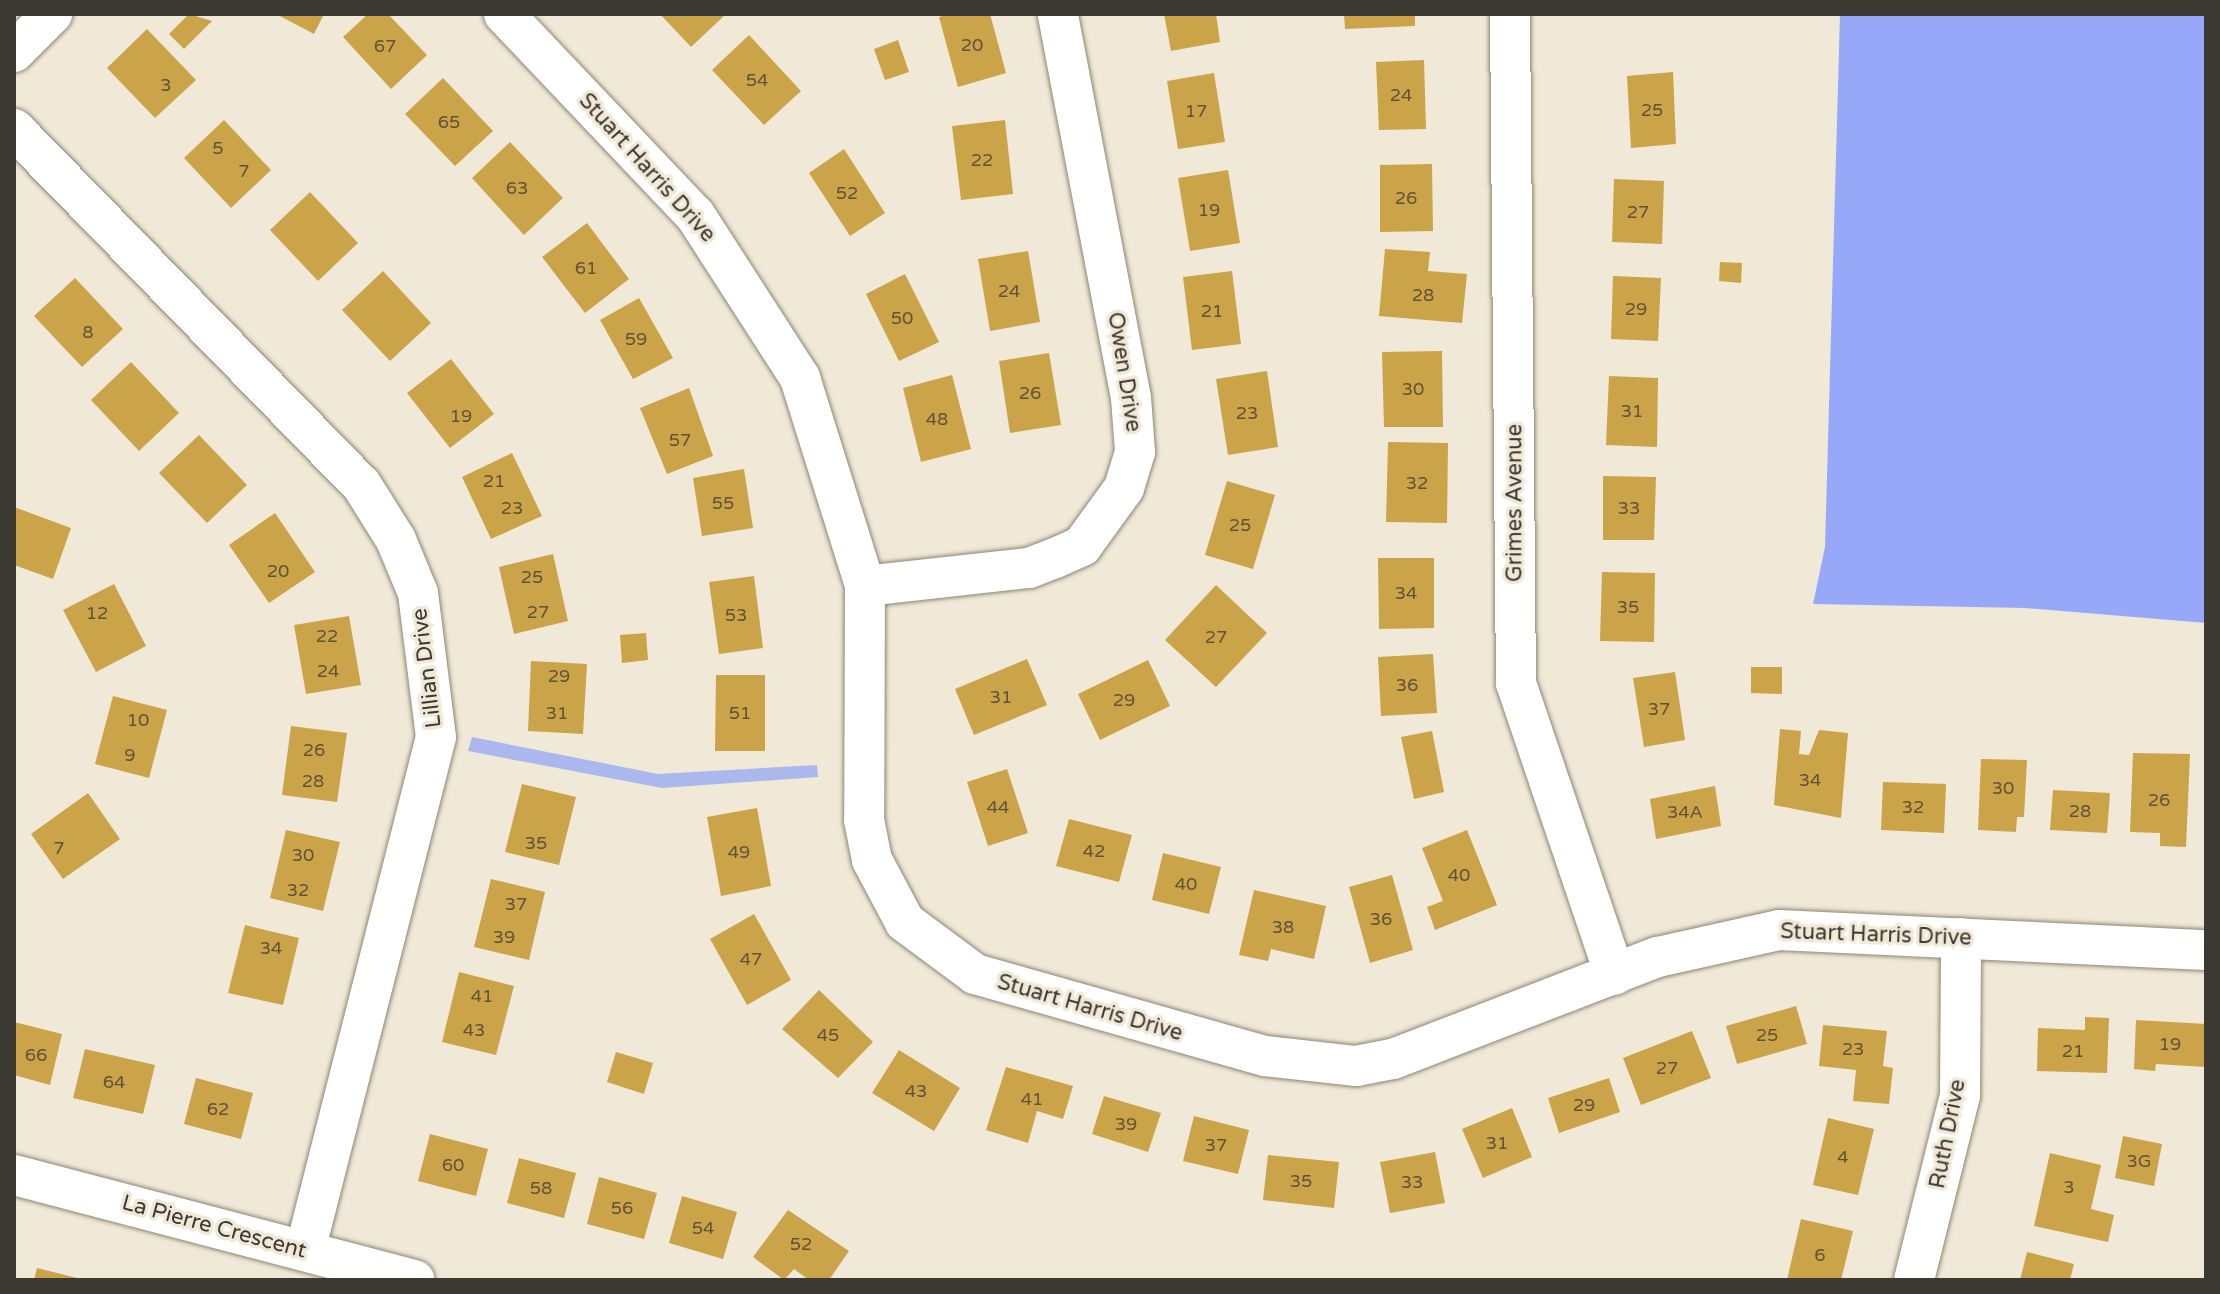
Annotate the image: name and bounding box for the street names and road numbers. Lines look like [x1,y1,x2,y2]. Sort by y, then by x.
street label: Stuart Harris Drive [573,88,721,248]
street label: Owen Drive [1102,310,1146,434]
street label: Grimes Avenue [1502,424,1528,582]
street label: Lillian Drive [407,607,447,729]
street label: Stuart Harris Drive [1780,918,1972,952]
street label: Stuart Harris Drive [994,969,1186,1047]
street label: Ruth Drive [1924,1077,1972,1191]
street label: La Pierre Crescent [119,1190,309,1264]

